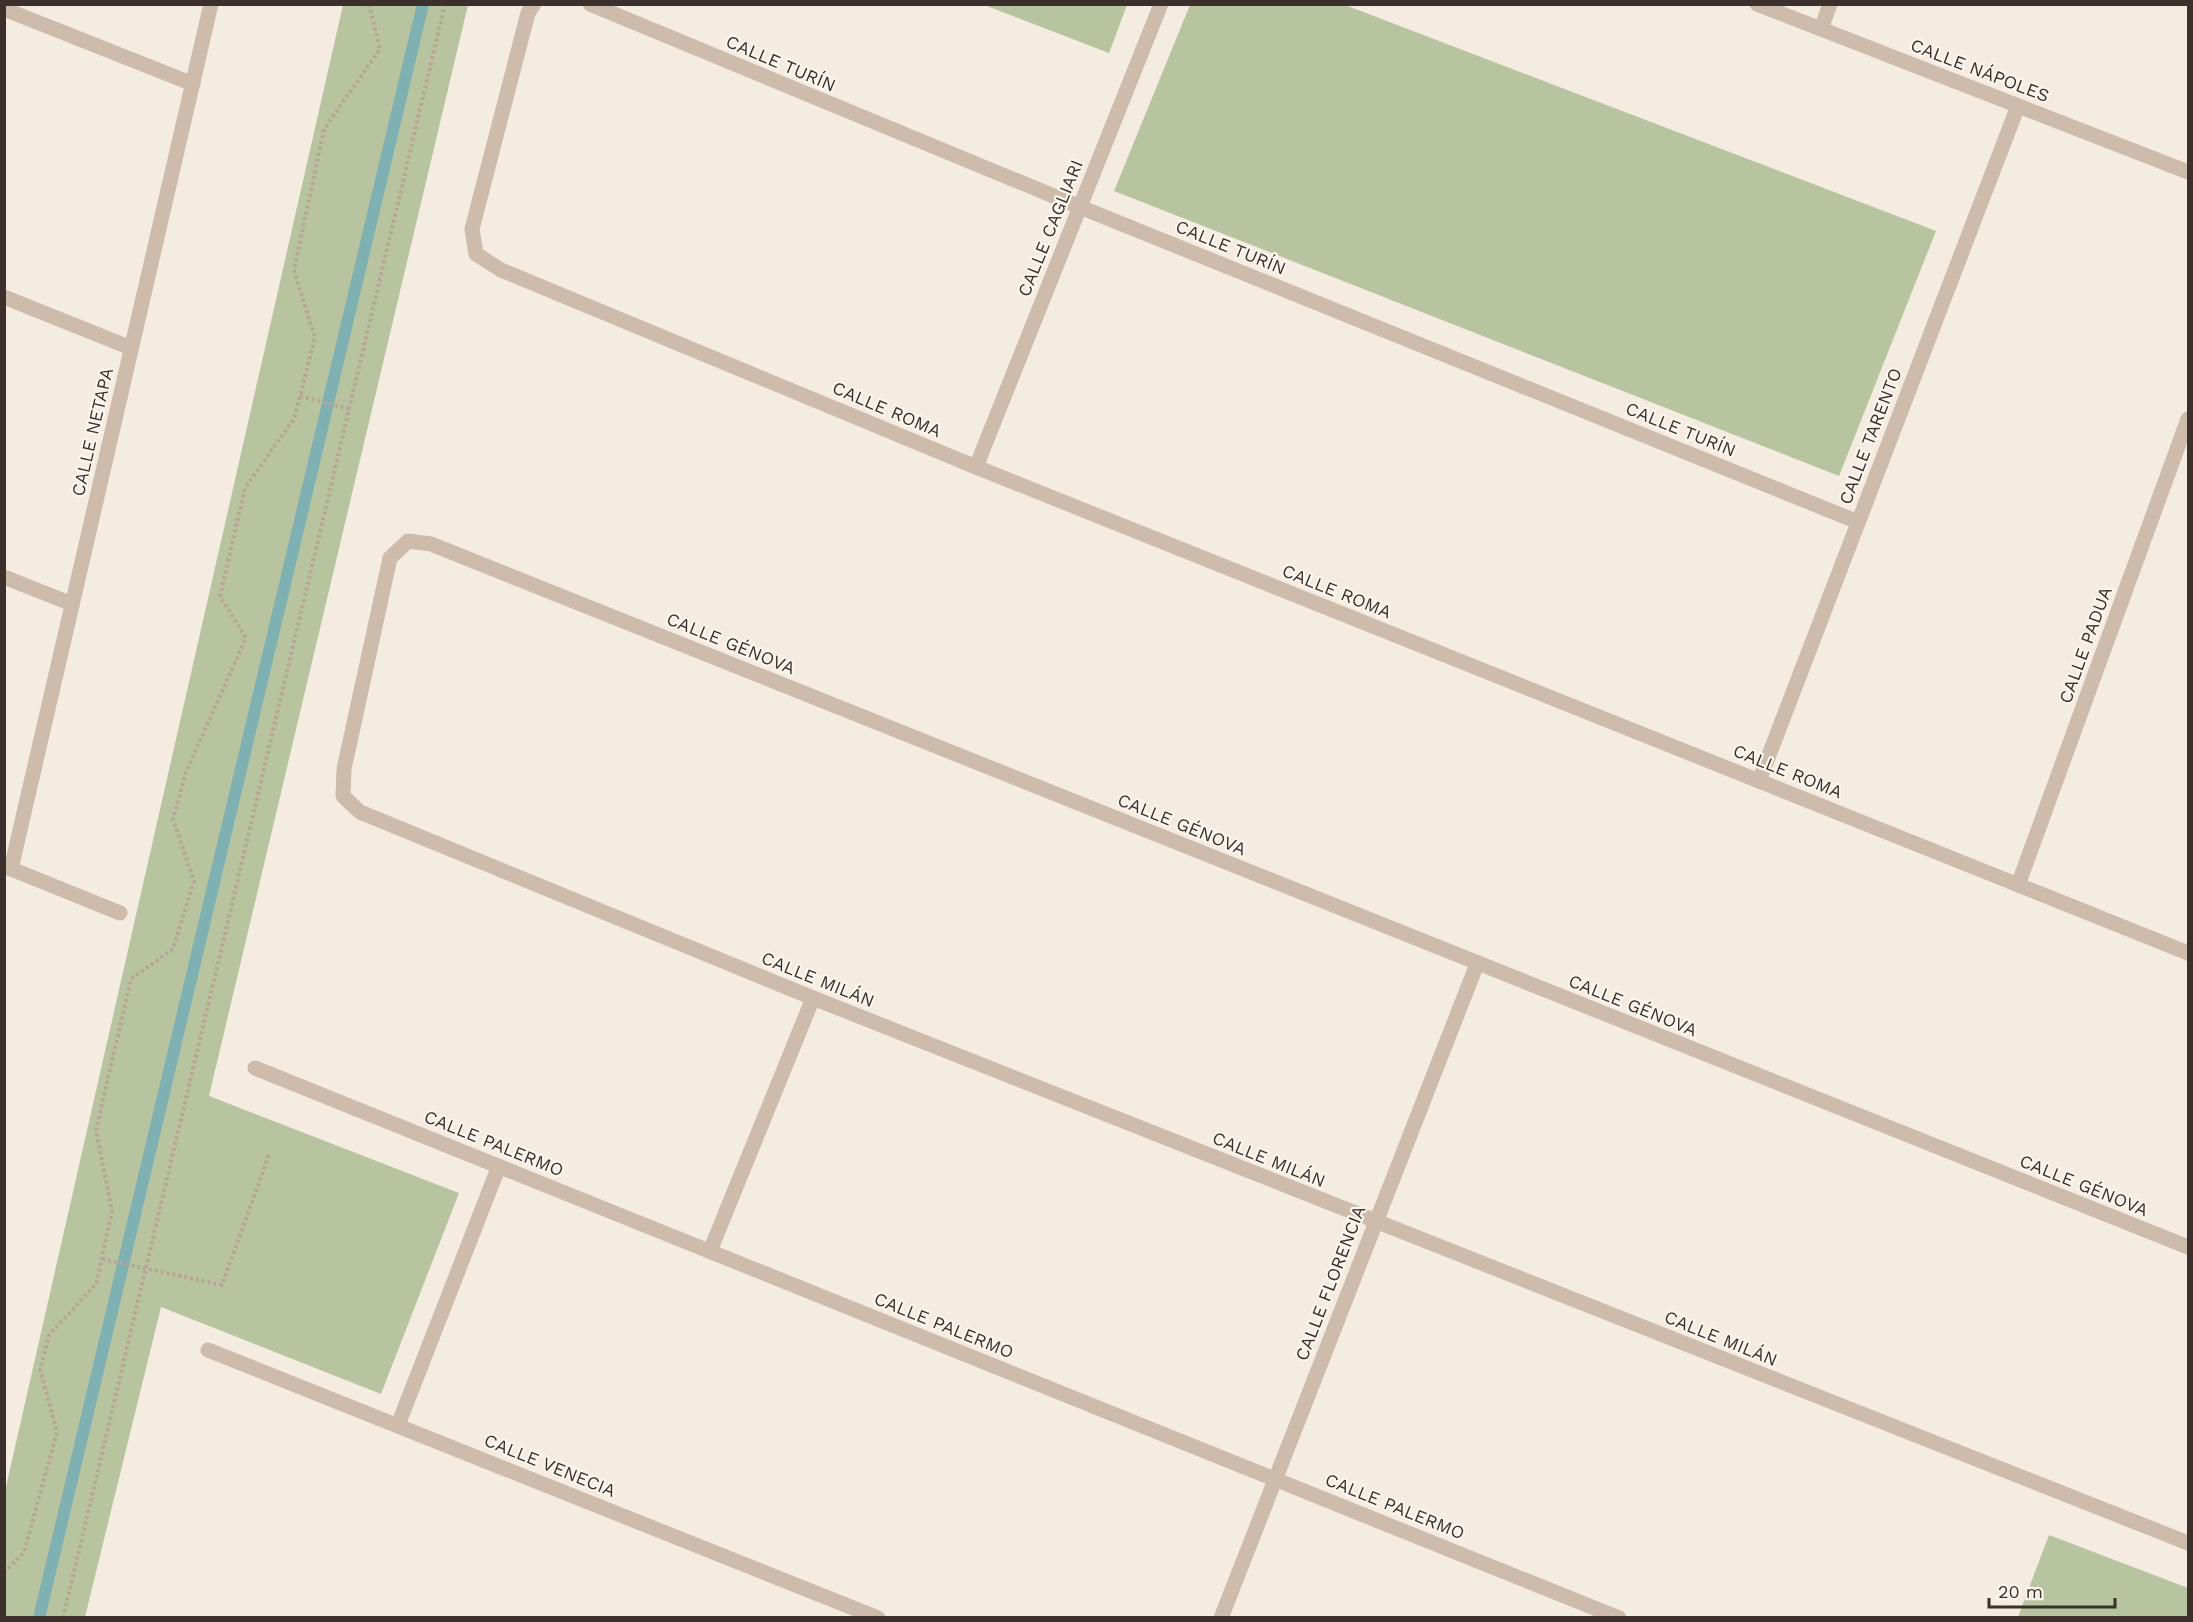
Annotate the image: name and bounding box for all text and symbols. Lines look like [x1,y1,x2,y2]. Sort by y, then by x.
street label: CALLE TURÍN [723,30,839,96]
street label: CALLE NÁPOLES [1908,34,2052,106]
street label: CALLE CAGLIARI [1013,157,1087,299]
street label: CALLE TURÍN [1173,215,1289,279]
street label: CALLE TARENTO [1834,365,1906,507]
street label: CALLE NETAPA [67,366,117,498]
street label: CALLE ROMA [830,377,945,441]
street label: CALLE TURÍN [1623,397,1739,461]
street label: CALLE ROMA [1279,560,1395,622]
street label: CALLE PADUA [2054,584,2116,706]
street label: CALLE GÉNOVA [664,608,798,678]
street label: CALLE ROMA [1730,740,1846,802]
street label: CALLE GÉNOVA [1115,789,1249,859]
street label: CALLE MILÁN [758,947,878,1011]
street label: CALLE GÉNOVA [1566,970,1700,1040]
street label: CALLE PALERMO [421,1105,567,1181]
street label: CALLE MILÁN [1209,1127,1329,1191]
street label: CALLE GÉNOVA [2017,1150,2151,1220]
street label: CALLE FLORENCIA [1291,1202,1369,1364]
street label: CALLE PALERMO [871,1287,1017,1363]
street label: CALLE MILÁN [1661,1306,1781,1370]
street label: CALLE VENECIA [481,1429,619,1501]
street label: CALLE PALERMO [1322,1468,1468,1544]
scale bar [1989,1571,2115,1609]
text: 20 m [1998,1581,2043,1602]

